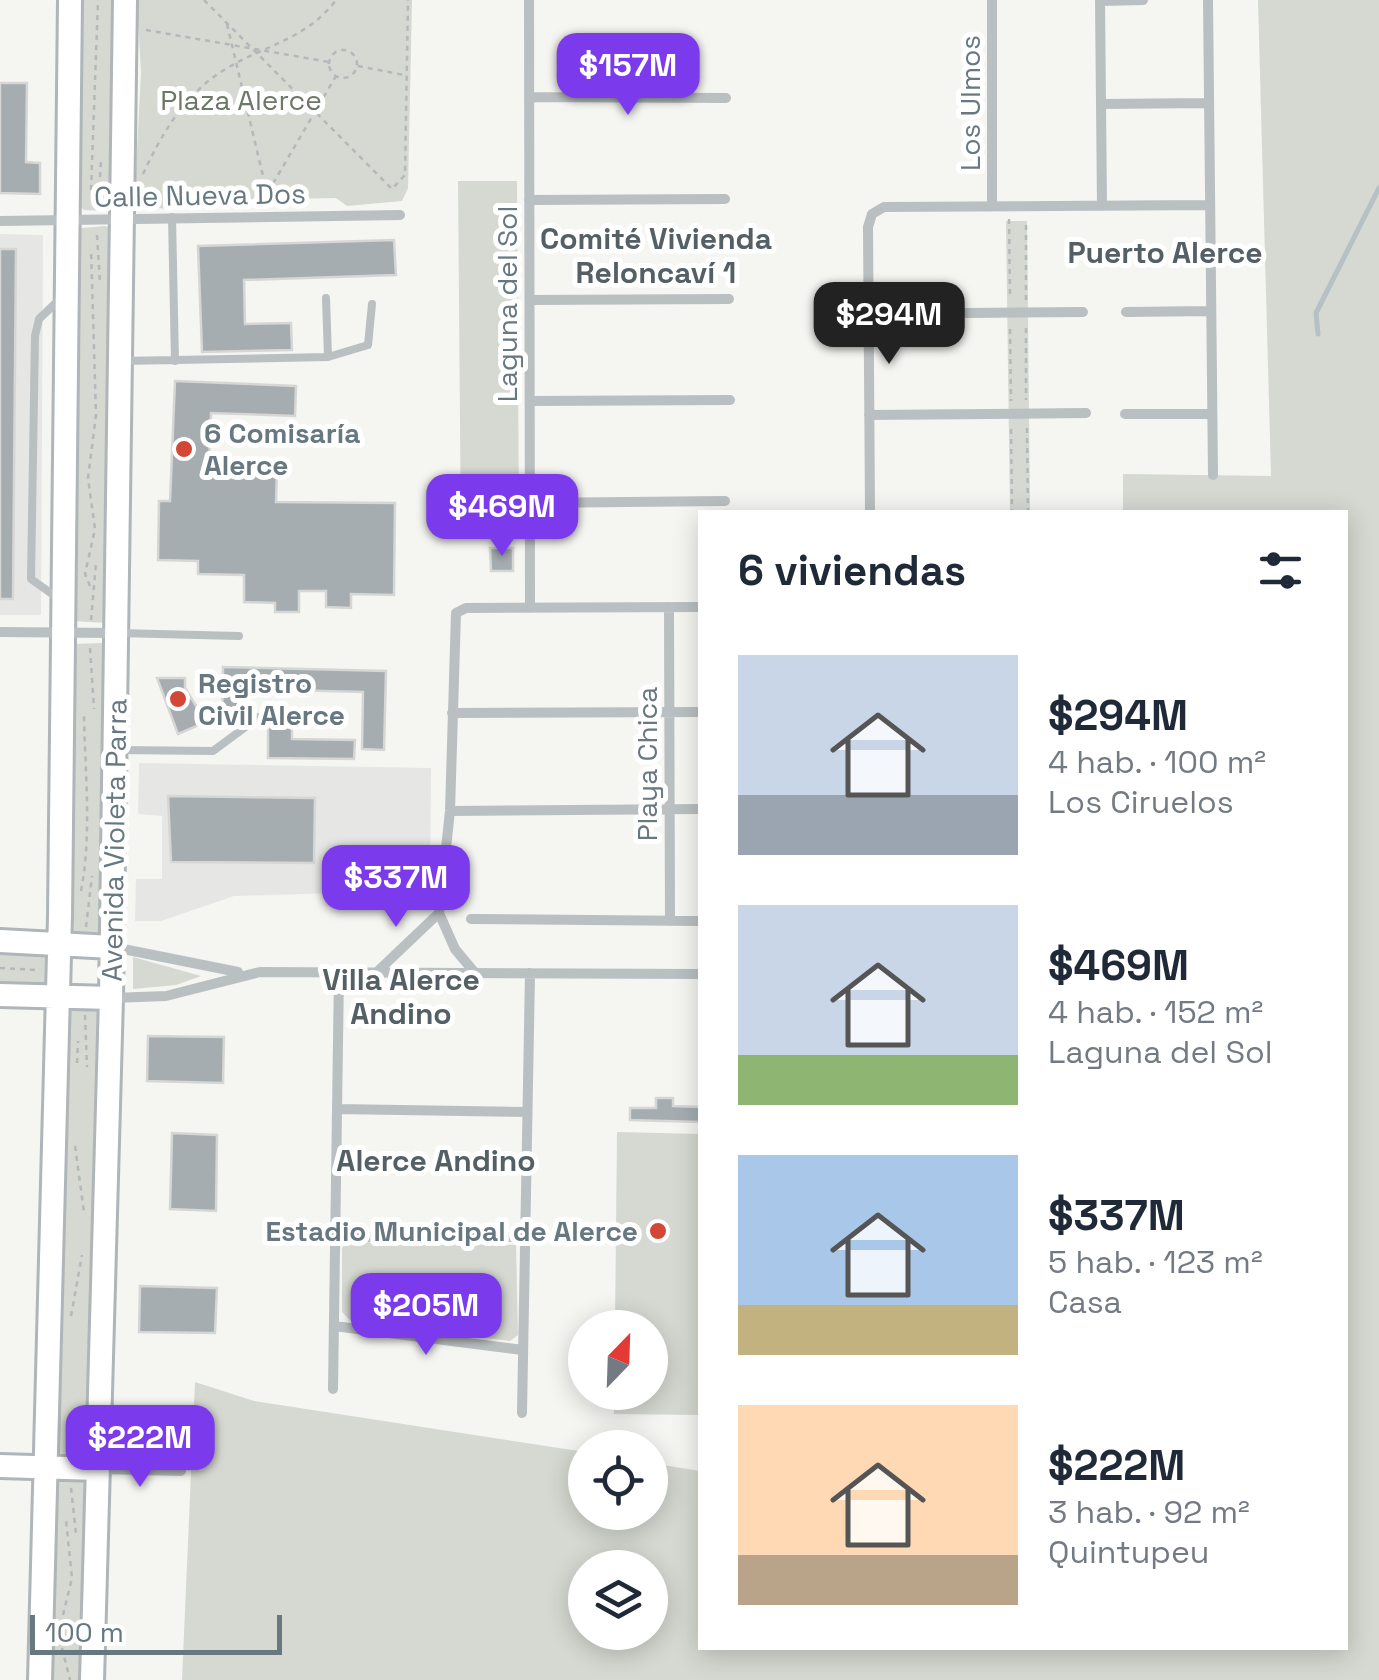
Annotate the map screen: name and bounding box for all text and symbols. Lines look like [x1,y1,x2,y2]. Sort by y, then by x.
pin: $157M [558,33,698,118]
street label: Los Ulmos [952,35,988,171]
text: $157M [579,45,677,85]
park label: Plaza Alerce [160,82,322,118]
street label: Calle Nueva Dos [94,175,306,215]
street label: Laguna del Sol [489,206,525,402]
district label: Comité Vivienda Reloncaví 1 [540,219,772,292]
district label: Puerto Alerce [1067,233,1263,272]
pin: $294M [819,282,959,367]
text: $294M [836,294,942,334]
place label: 6 Comisaría Alerce [204,415,360,483]
marker: 6 Comisaría Alerce [173,438,195,460]
pin: $469M [432,474,572,559]
text: $469M [448,486,556,526]
icon: filters [1253,543,1308,598]
text: 6 viviendas [738,544,966,597]
place label: Registro Civil Alerce [198,665,345,733]
street label: Playa Chica [629,687,665,841]
marker: Registro Civil Alerce [167,688,189,710]
text: $294M [1048,689,1188,742]
icon: home [818,695,938,815]
street label: Avenida Violeta Parra [94,698,134,982]
text: 4 hab. · 100 m² [1048,742,1266,782]
text: Los Ciruelos [1048,782,1234,822]
pin: $337M [326,845,466,930]
text: $337M [344,857,448,897]
text: $469M [1048,939,1189,992]
icon: home [818,945,938,1065]
district label: Villa Alerce Andino [322,960,480,1033]
text: 4 hab. · 152 m² [1048,992,1263,1032]
text: Laguna del Sol [1048,1032,1273,1072]
district label: Alerce Andino [336,1141,536,1180]
text: $337M [1048,1189,1185,1242]
icon: home [818,1195,938,1315]
place label: Estadio Municipal de Alerce [265,1213,638,1249]
marker: Estadio Municipal de Alerce [647,1220,669,1242]
text: 5 hab. · 123 m² [1048,1242,1263,1282]
pin: $205M [356,1273,496,1358]
text: Casa [1048,1282,1122,1322]
text: $205M [373,1285,479,1325]
north arrow [568,1310,668,1410]
map controls [568,1310,668,1650]
pin: $222M [70,1405,210,1490]
text: $222M [88,1417,192,1457]
button: locate [568,1430,668,1530]
text: $222M [1048,1439,1185,1492]
icon: home [818,1445,938,1565]
text: 3 hab. · 92 m² [1048,1492,1250,1532]
text: Quintupeu [1048,1532,1209,1572]
button: layers [568,1550,668,1650]
scale bar [30,1610,282,1654]
text: 100 m [45,1614,124,1650]

